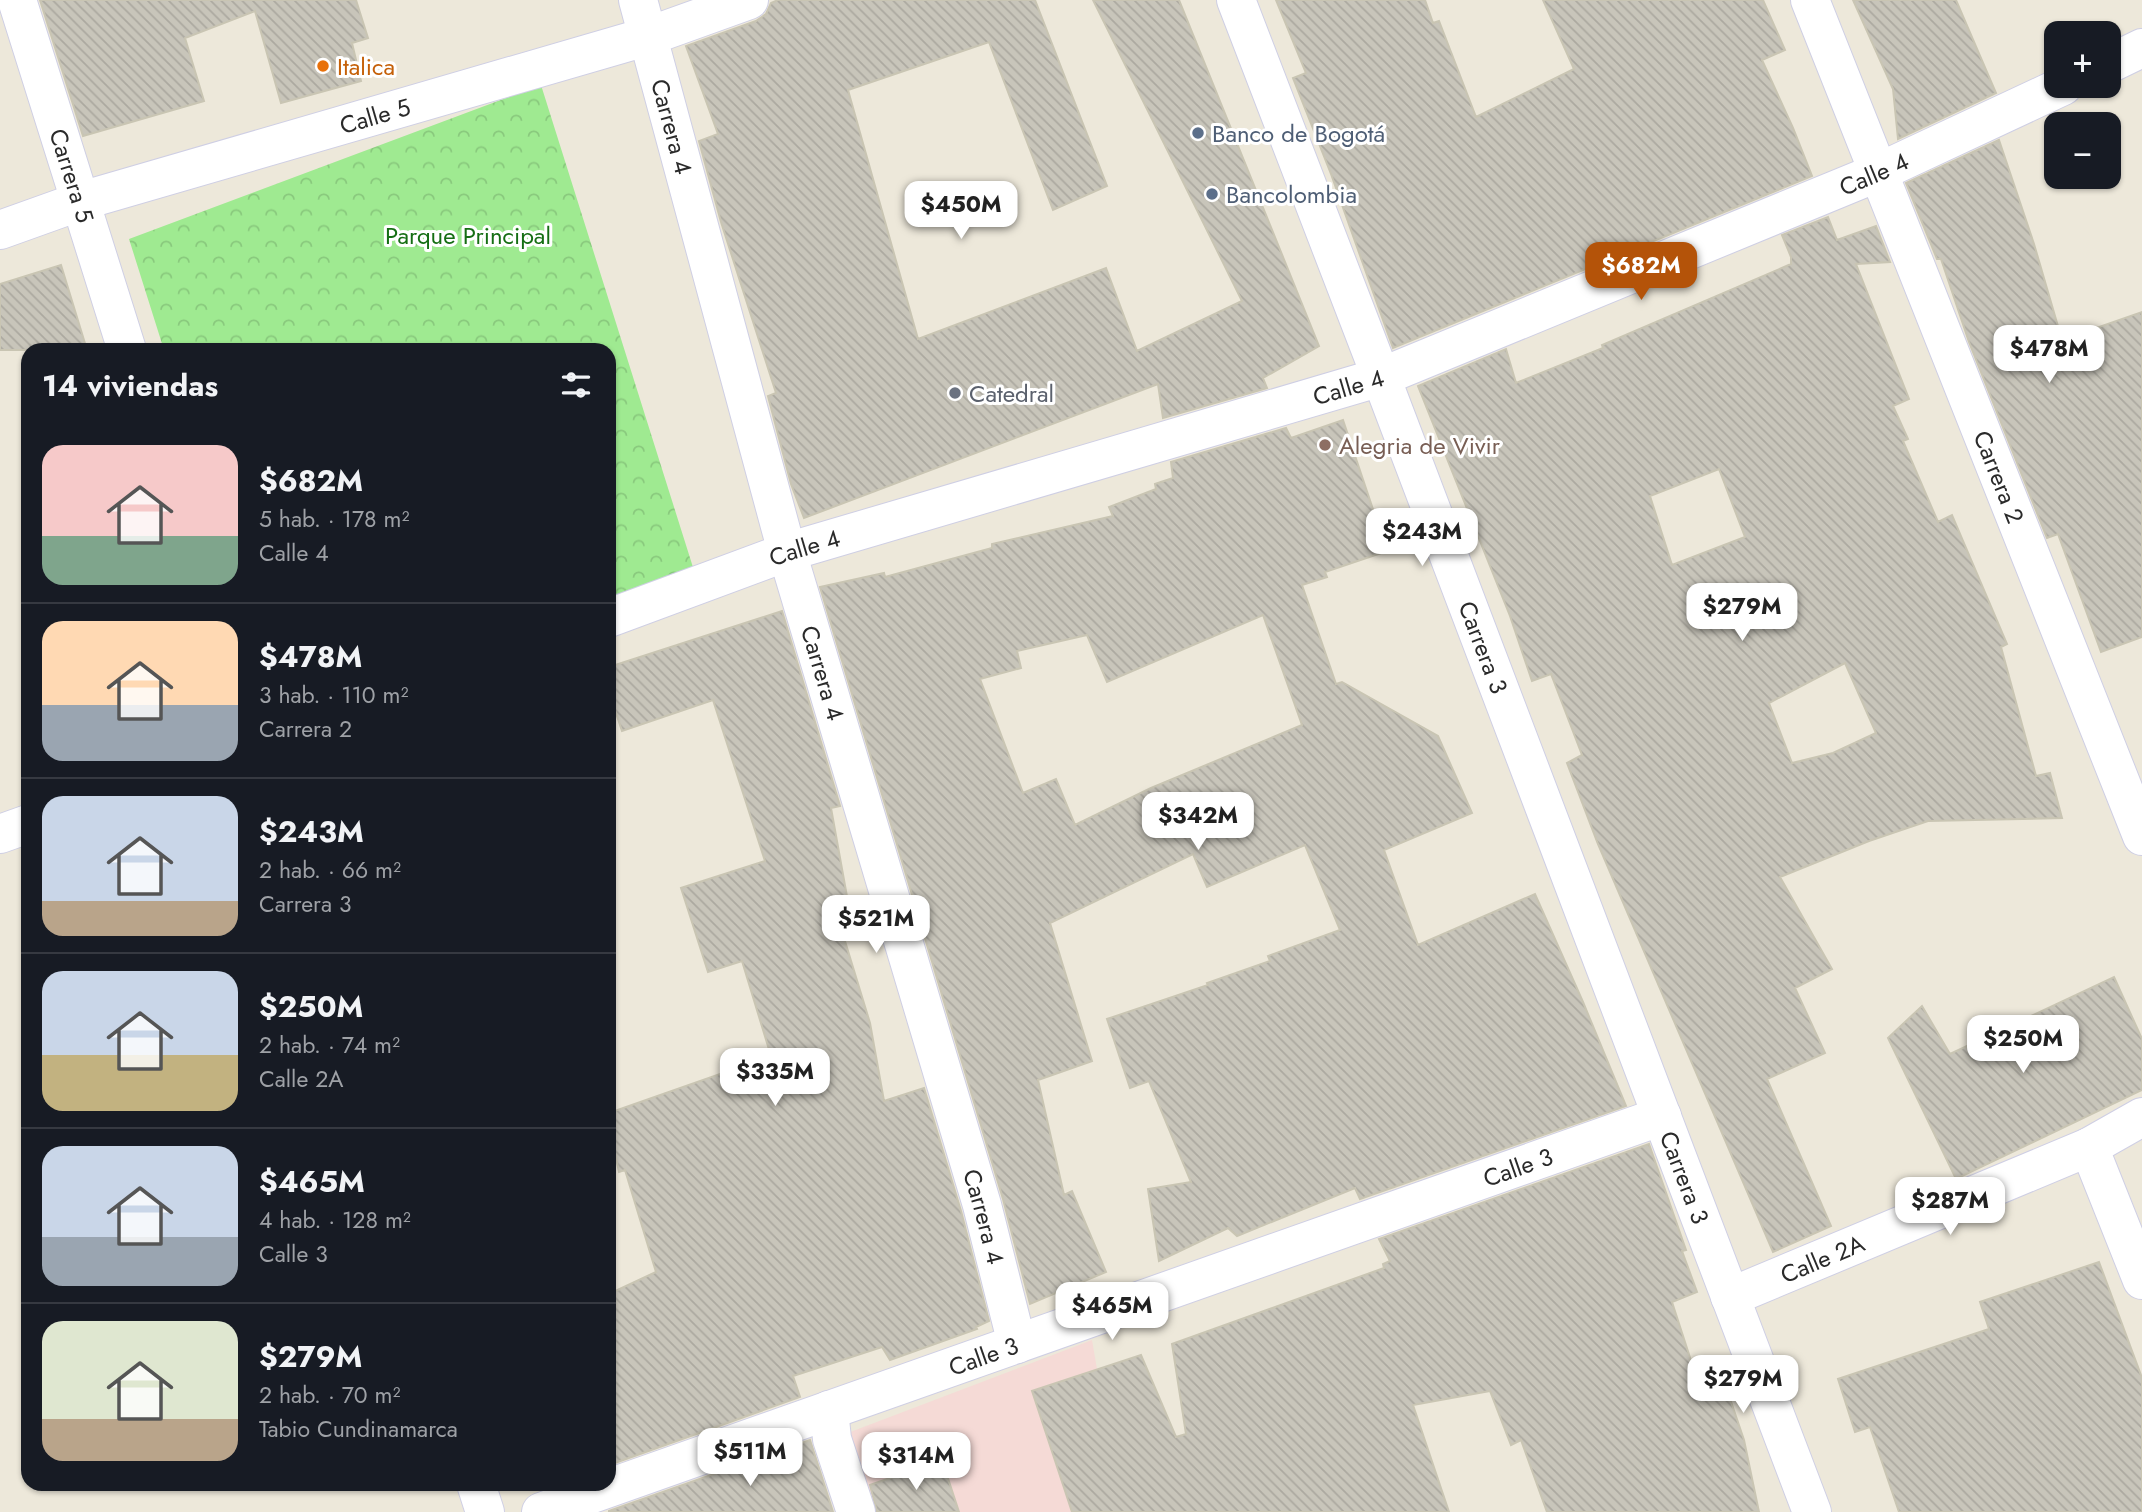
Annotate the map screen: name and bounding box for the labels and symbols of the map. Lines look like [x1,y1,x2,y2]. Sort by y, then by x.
place label: Italica [337,49,395,84]
marker: Italica [315,58,331,74]
street label: Carrera 4 [643,75,702,178]
street label: Calle 5 [335,89,414,143]
place label: Banco de Bogotá [1212,116,1385,151]
street label: Carrera 5 [41,124,103,227]
marker: Banco de Bogotá [1190,125,1206,141]
street label: Calle 4 [1834,143,1914,204]
place label: Bancolombia [1226,177,1357,212]
pin: $450M [912,182,1010,241]
marker: Bancolombia [1204,186,1220,202]
park label: Parque Principal [385,218,551,253]
pin: $682M [1592,243,1690,302]
pin: $478M [2000,326,2098,385]
street label: Calle 4 [1309,360,1388,414]
place label: Catedral [969,376,1054,411]
marker: Catedral [947,385,963,401]
street label: Carrera 2 [1965,425,2034,528]
place label: Alegria de Vivir [1339,428,1501,463]
marker: Alegria de Vivir [1317,437,1333,453]
pin: $243M [1373,508,1471,568]
street label: Calle 4 [764,520,844,575]
pin: $279M [1693,584,1791,643]
street label: Carrera 3 [1450,596,1517,699]
street label: Carrera 4 [792,621,854,725]
pin: $342M [1149,792,1247,852]
pin: $521M [827,895,925,955]
pin: $250M [1974,1016,2072,1075]
pin: $335M [726,1048,824,1108]
street label: Carrera 3 [1651,1126,1718,1229]
street label: Calle 3 [1478,1138,1557,1195]
street label: Carrera 4 [955,1165,1014,1268]
pin: $287M [1901,1178,1999,1237]
street label: Calle 2A [1775,1225,1870,1292]
pin: $465M [1063,1282,1161,1342]
street label: Calle 3 [944,1327,1023,1384]
pin: $279M [1694,1356,1792,1415]
pin: $511M [701,1428,799,1488]
pin: $314M [867,1432,965,1492]

